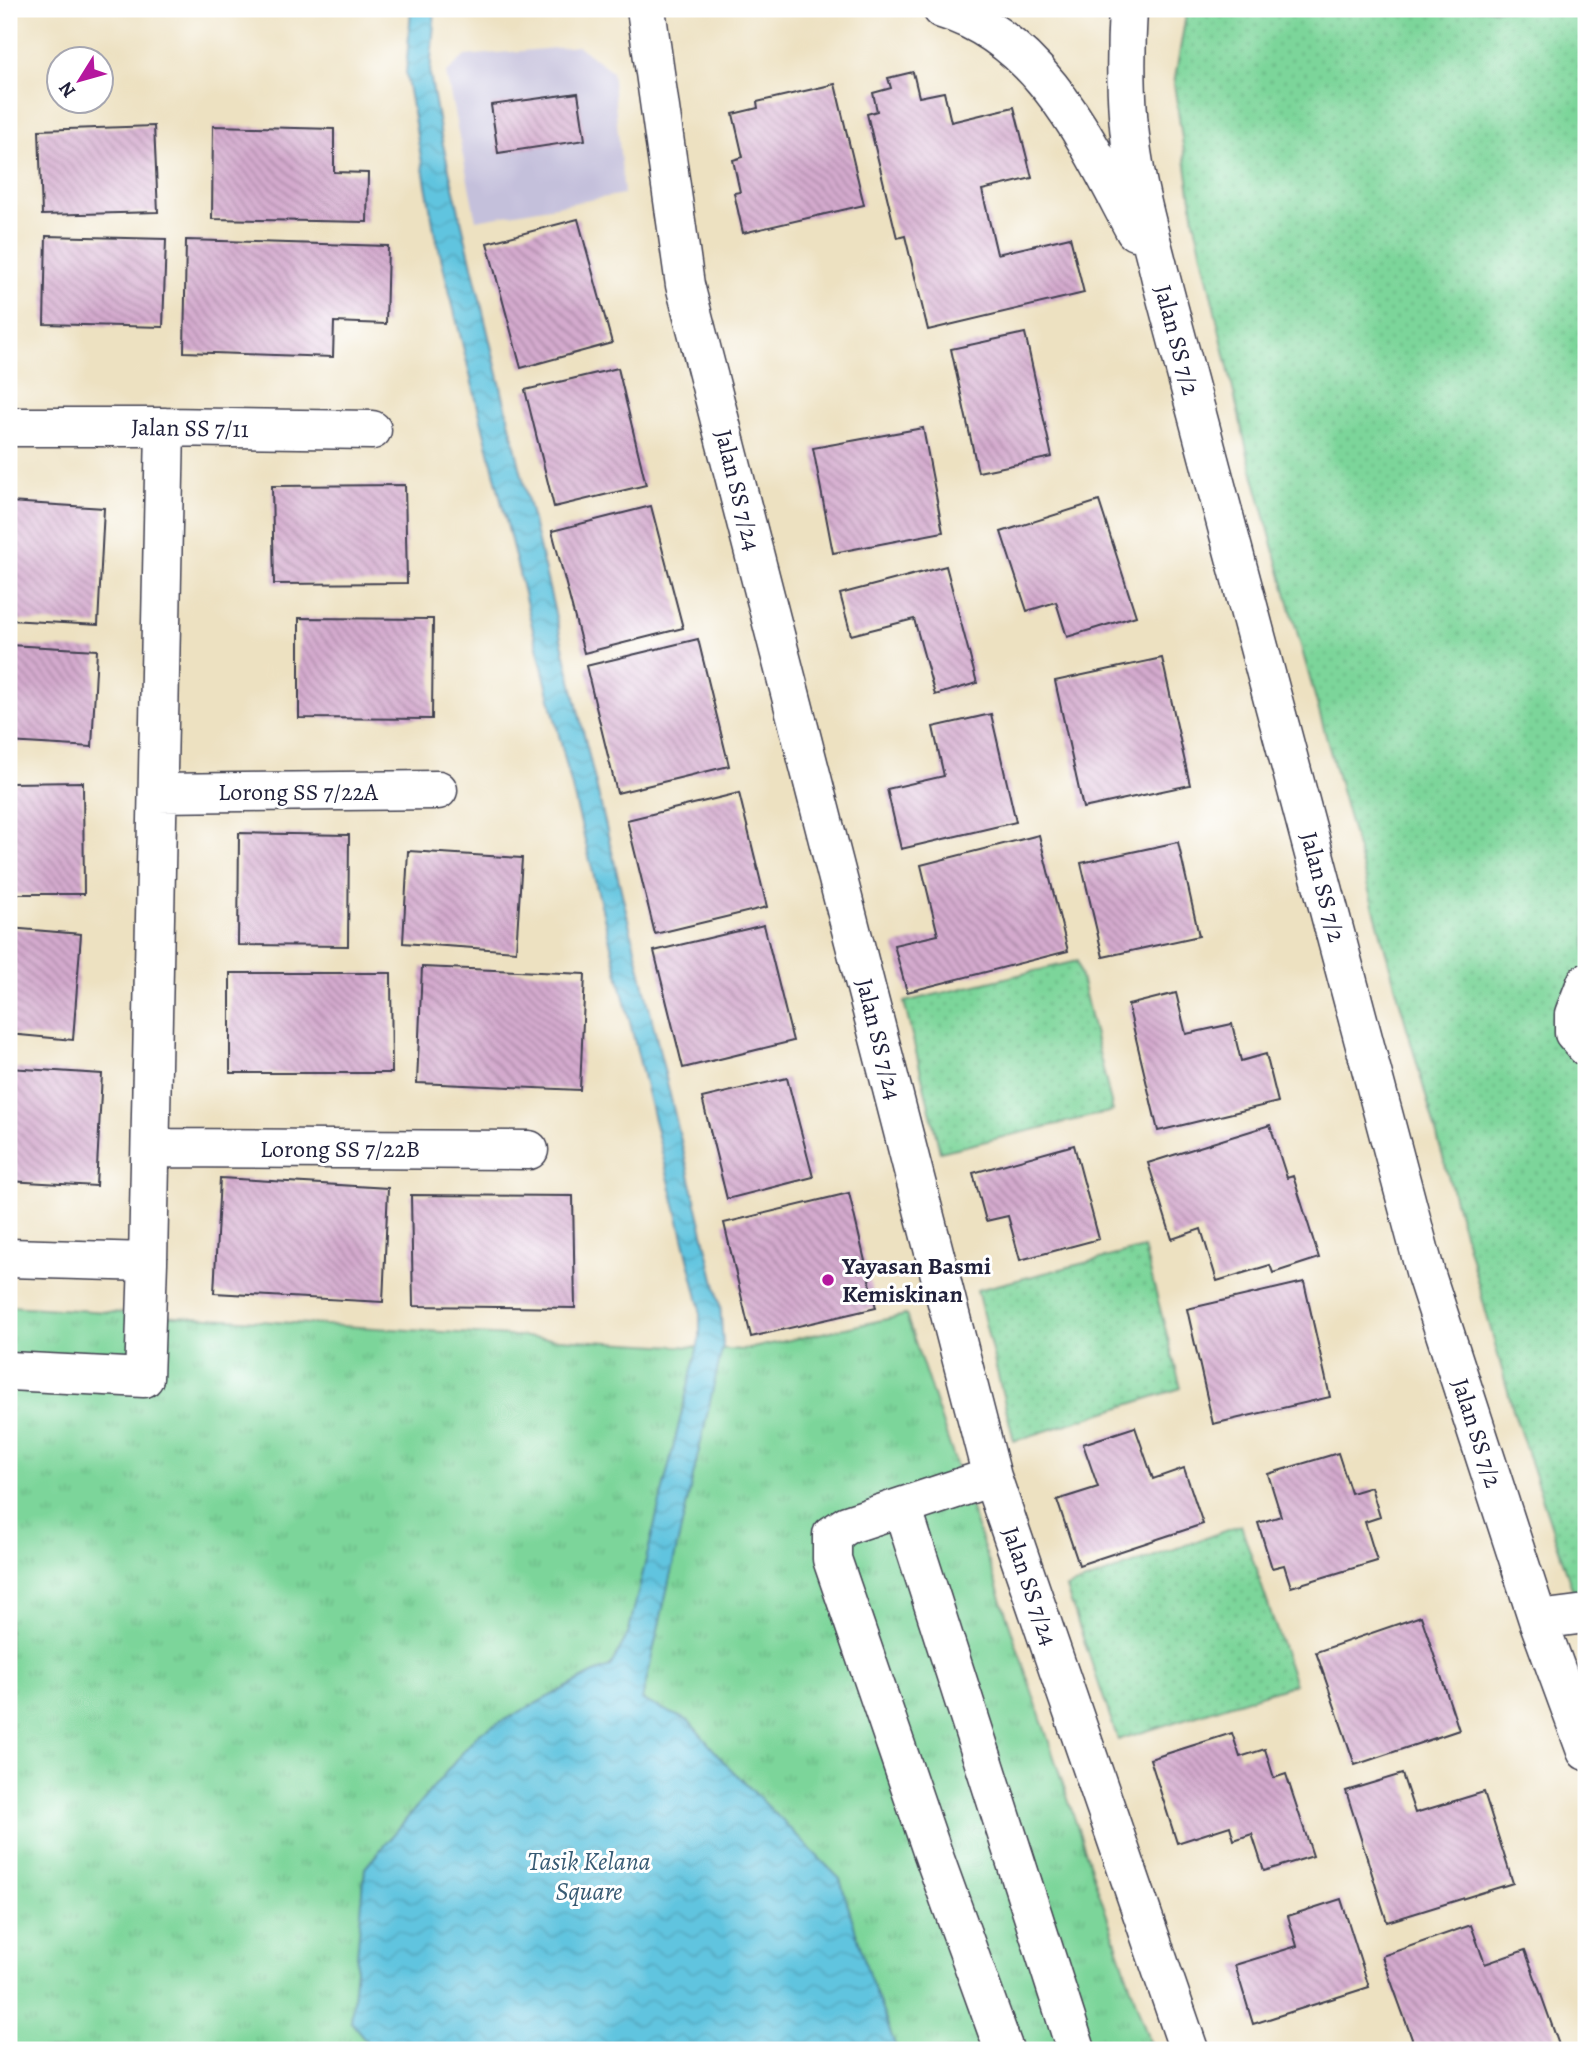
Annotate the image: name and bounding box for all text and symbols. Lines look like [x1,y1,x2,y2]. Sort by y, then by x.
north arrow [46,46,116,116]
text: N [53,76,82,103]
street label: Jalan SS 7/2 [1147,281,1207,399]
street label: Jalan SS 7/11 [131,411,249,445]
street label: Jalan SS 7/24 [708,426,769,554]
street label: Lorong SS 7/22A [218,776,379,808]
street label: Jalan SS 7/2 [1293,828,1353,946]
street label: Jalan SS 7/24 [849,975,910,1103]
street label: Lorong SS 7/22B [260,1133,420,1165]
place label: Yayasan Basmi Kemiskinan [841,1250,991,1310]
marker: Yayasan Basmi Kemiskinan [820,1272,836,1288]
street label: Jalan SS 7/2 [1444,1374,1510,1492]
street label: Jalan SS 7/24 [995,1522,1065,1650]
water label: Tasik Kelana Square [527,1844,651,1909]

